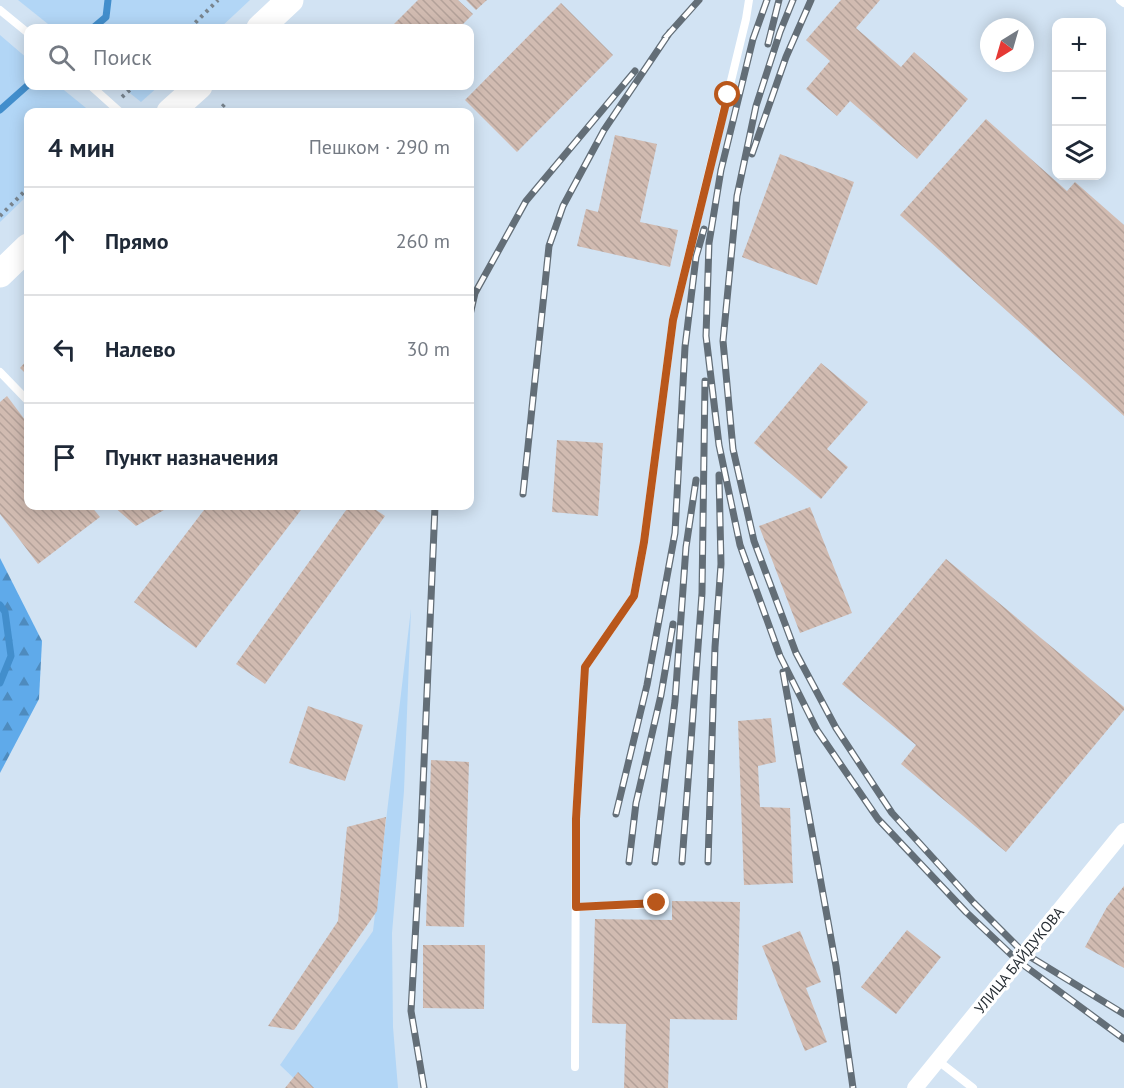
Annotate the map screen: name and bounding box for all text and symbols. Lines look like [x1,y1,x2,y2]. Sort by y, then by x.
north arrow [980,18,1034,72]
map controls [1052,18,1106,180]
button: + [1052,18,1106,72]
search box [24,24,474,90]
icon: search [45,41,78,74]
text: Поиск [93,43,152,71]
button: − [1052,72,1106,126]
route start [714,81,740,107]
button: layers [1052,126,1106,180]
text: 4 мин [48,131,115,164]
text: Пешком · 290 m [309,134,450,160]
icon: ahead [48,225,81,258]
text: Прямо [105,227,168,255]
text: 260 m [396,228,450,254]
icon: left [48,333,81,366]
text: Налево [105,335,176,363]
text: 30 m [407,336,450,362]
icon: arrive [48,441,81,474]
text: Пункт назначения [105,443,278,471]
route end [643,889,669,915]
street label: УЛИЦА БАЙДУКОВА [970,903,1068,1017]

